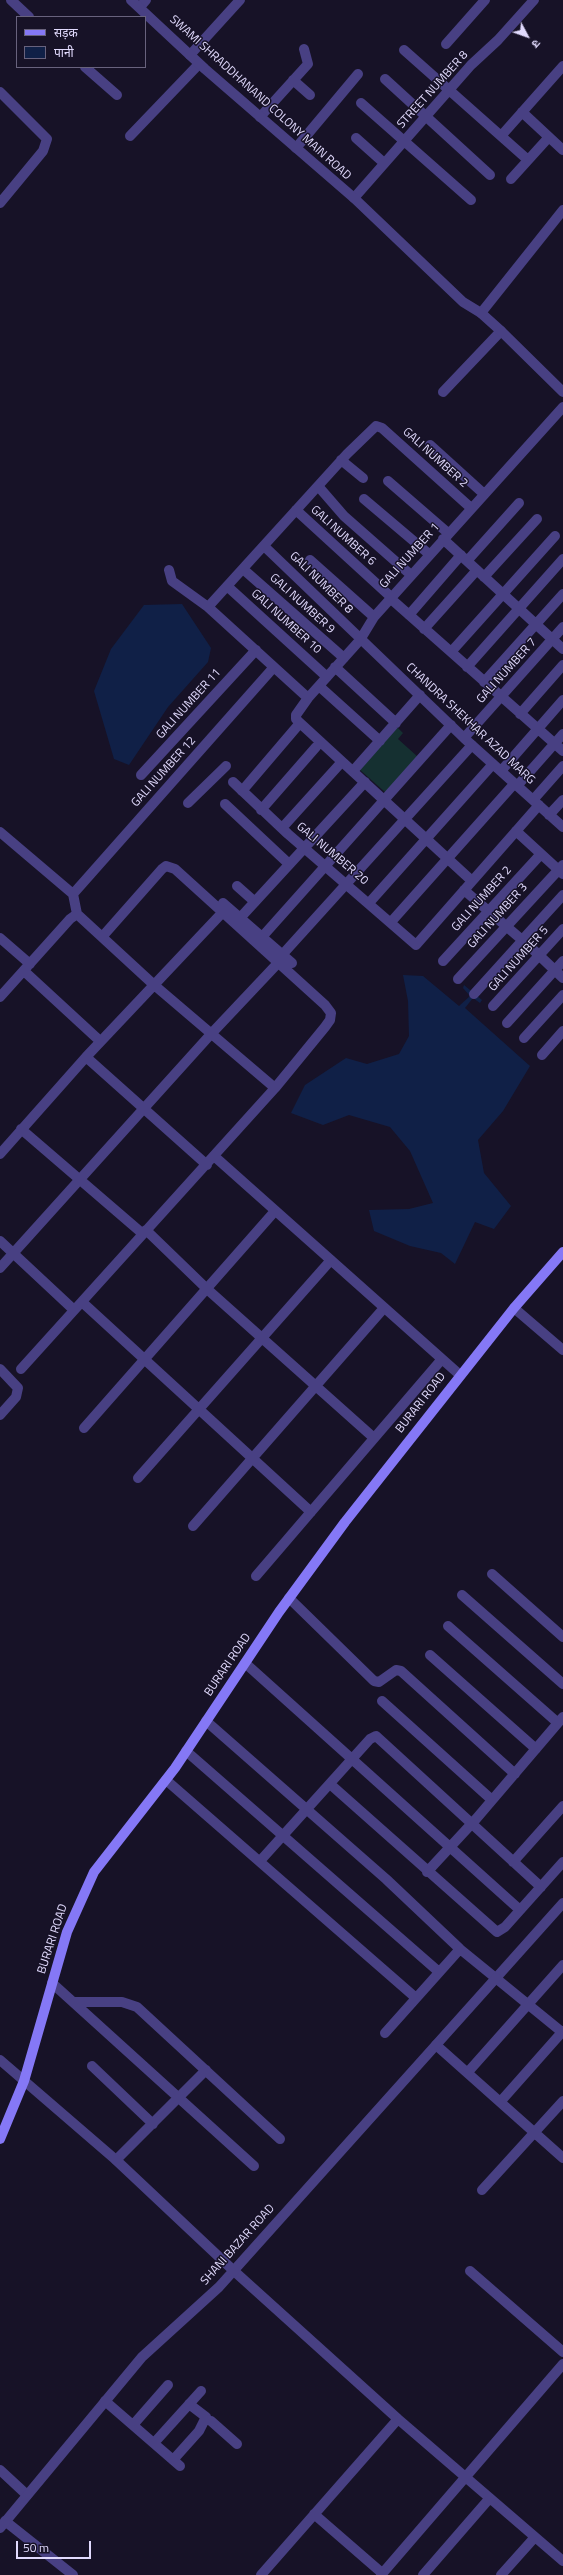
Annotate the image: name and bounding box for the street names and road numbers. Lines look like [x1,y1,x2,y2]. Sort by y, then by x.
street label: SWAMI SHRADDHANAND COLONY MAIN ROAD [166,13,354,183]
street label: STREET NUMBER 8 [394,48,472,132]
street label: GALI NUMBER 2 [399,425,471,491]
street label: GALI NUMBER 6 [307,503,379,569]
street label: GALI NUMBER 1 [377,520,443,592]
street label: GALI NUMBER 8 [286,549,356,617]
street label: GALI NUMBER 9 [266,571,338,637]
street label: GALI NUMBER 10 [248,587,324,657]
street label: GALI NUMBER 7 [474,635,540,707]
street label: CHANDRA SHEKHAR AZAD MARG [402,660,538,788]
street label: GALI NUMBER 11 [154,666,224,742]
street label: GALI NUMBER 12 [129,734,199,810]
street label: GALI NUMBER 20 [293,820,371,888]
street label: GALI NUMBER 2 [449,863,515,935]
street label: GALI NUMBER 3 [465,880,531,952]
street label: GALI NUMBER 5 [486,923,552,995]
street label: BURARI ROAD [393,1370,449,1436]
street label: BURARI ROAD [202,1631,254,1699]
street label: BURARI ROAD [35,1902,71,1976]
street label: SHANI BAZAR ROAD [198,2202,278,2288]

